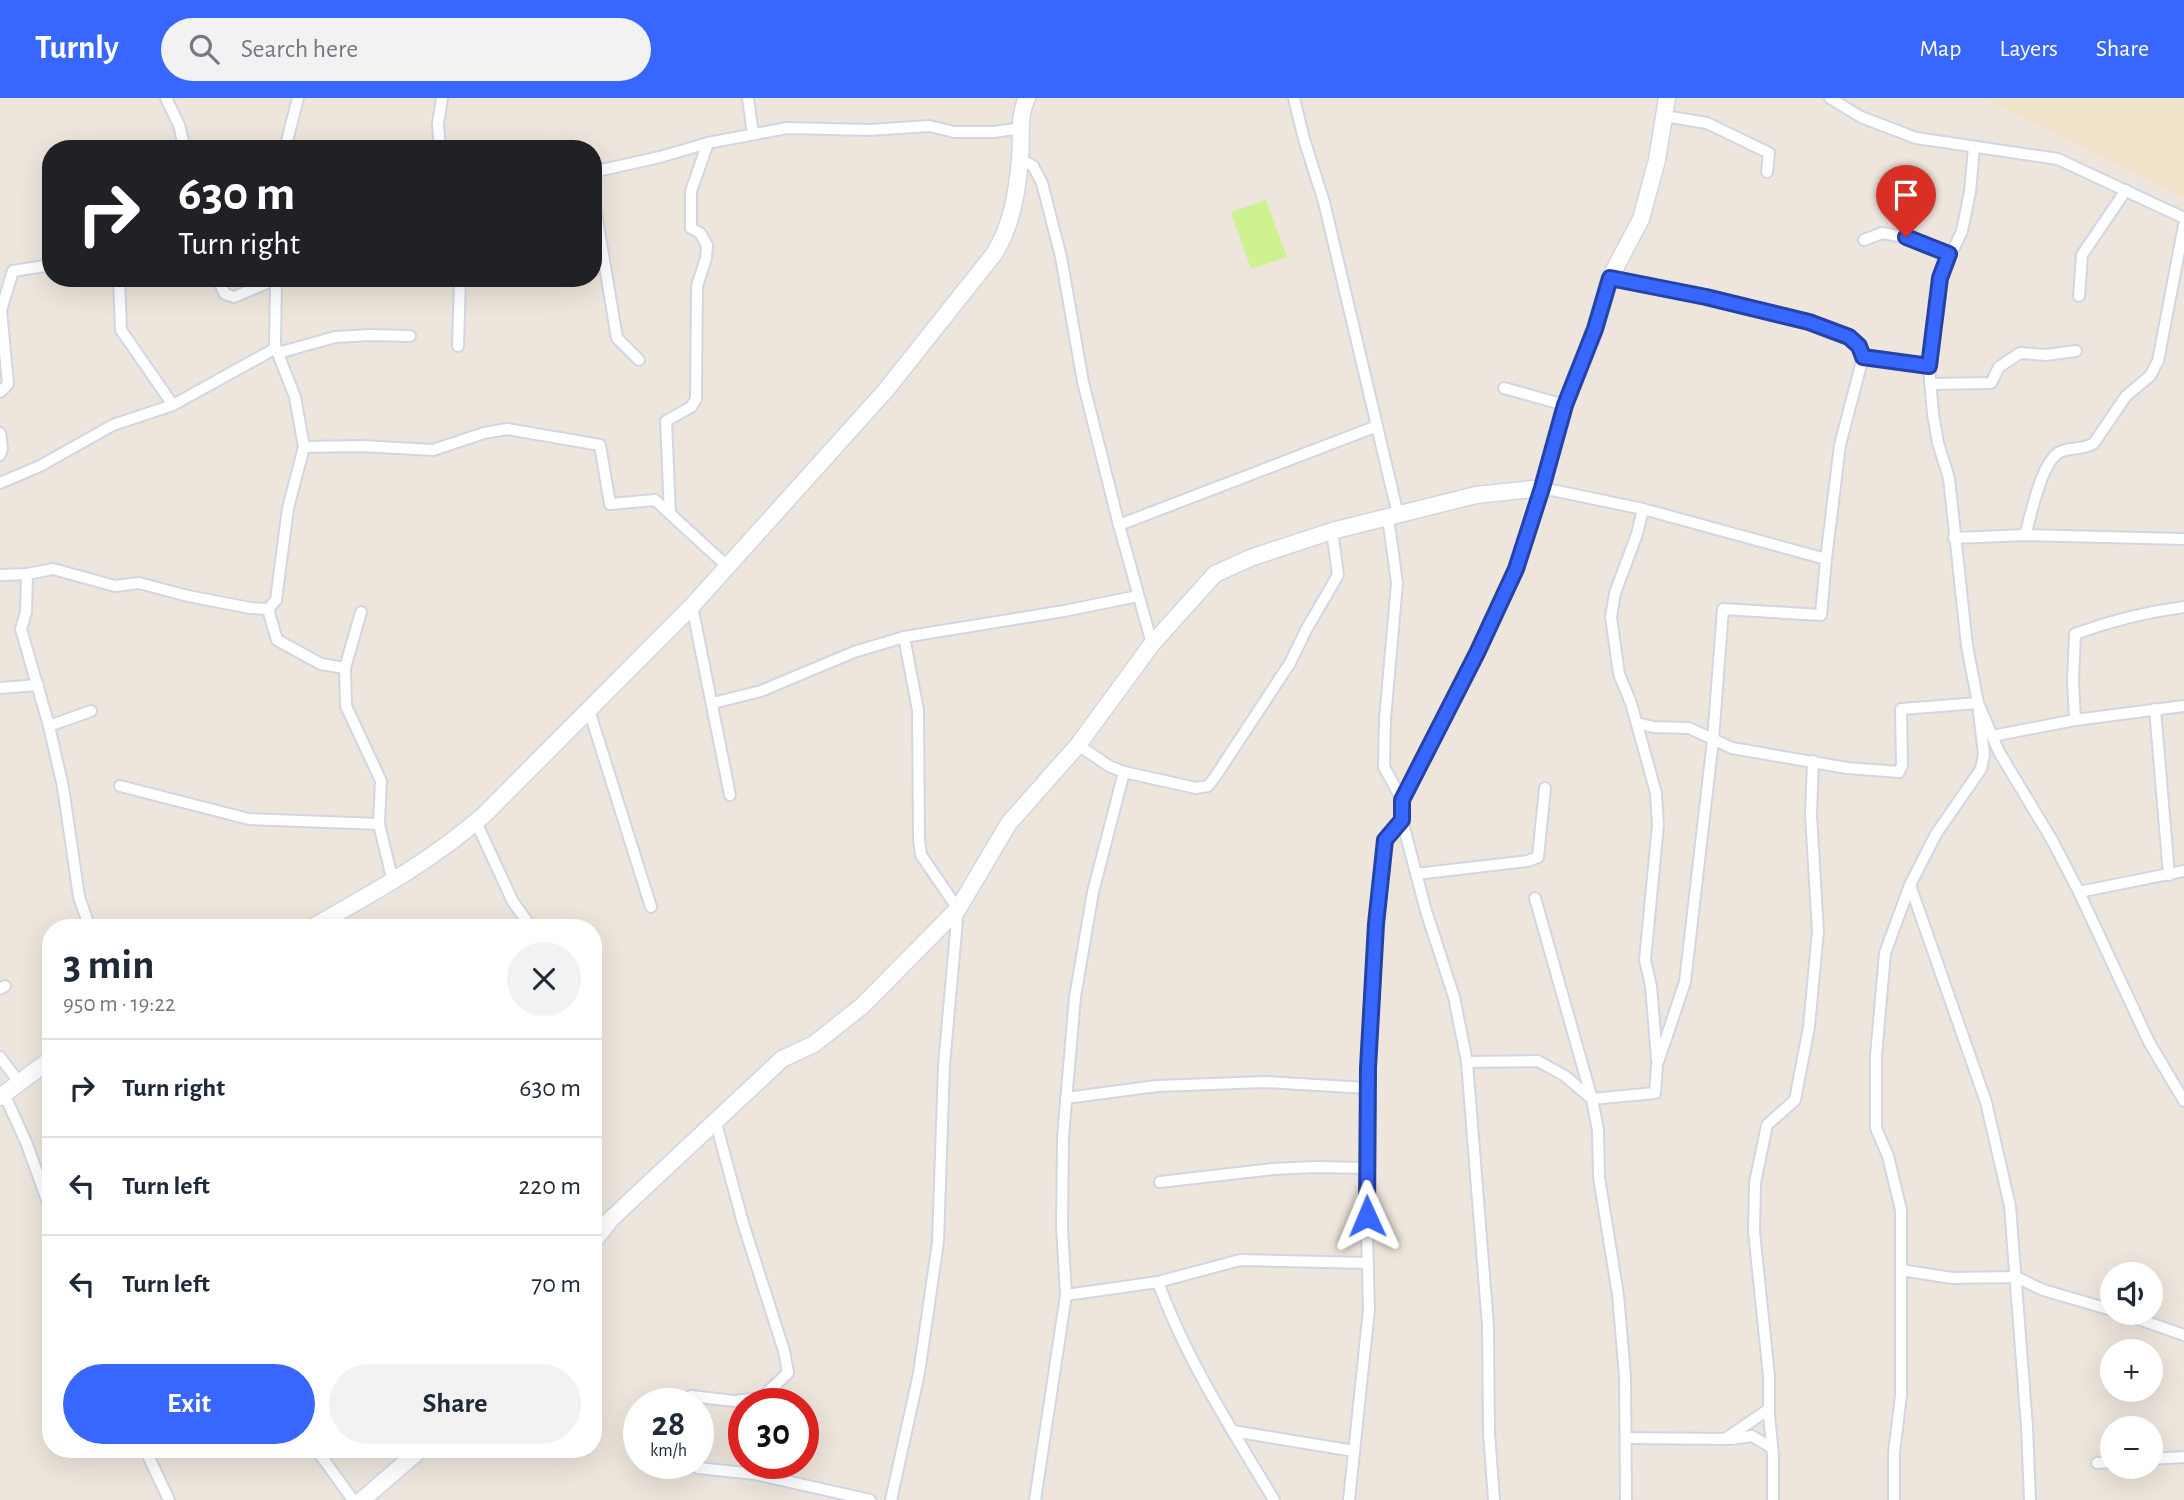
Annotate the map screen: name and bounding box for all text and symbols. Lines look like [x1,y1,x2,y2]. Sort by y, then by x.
search box [161,18,651,81]
icon: search [185,30,223,68]
text: Turnly [35,32,119,65]
text: Search here [241,36,358,62]
text: Map [1919,37,1961,61]
text: Layers [1999,37,2058,61]
text: Share [2096,37,2149,61]
pin [1876,165,1936,237]
icon: right [63,168,154,259]
text: 630 m [178,170,295,219]
icon: arrive [1887,176,1925,214]
text: Turn right [178,228,300,260]
button: close [507,942,581,1016]
text: 3 min [63,944,155,986]
text: 950 m · 19:22 [63,993,176,1016]
icon: right [63,1069,101,1107]
text: Turn right [122,1075,225,1101]
text: 630 m [519,1075,581,1101]
icon: left [63,1167,101,1205]
text: Turn left [122,1173,210,1199]
text: 220 m [519,1173,581,1199]
position arrow [1330,1179,1404,1253]
map controls [2100,1262,2163,1479]
button: sound [2100,1262,2163,1325]
icon: left [63,1265,101,1303]
text: Turn left [122,1271,210,1297]
text: 70 m [531,1271,581,1297]
button: + [2100,1339,2163,1402]
button: Exit [63,1364,315,1444]
button: Share [329,1364,581,1444]
speed limit sign: 30 [728,1388,819,1479]
text: 28 [652,1407,685,1442]
button: − [2100,1416,2163,1479]
text: km/h [650,1442,687,1460]

